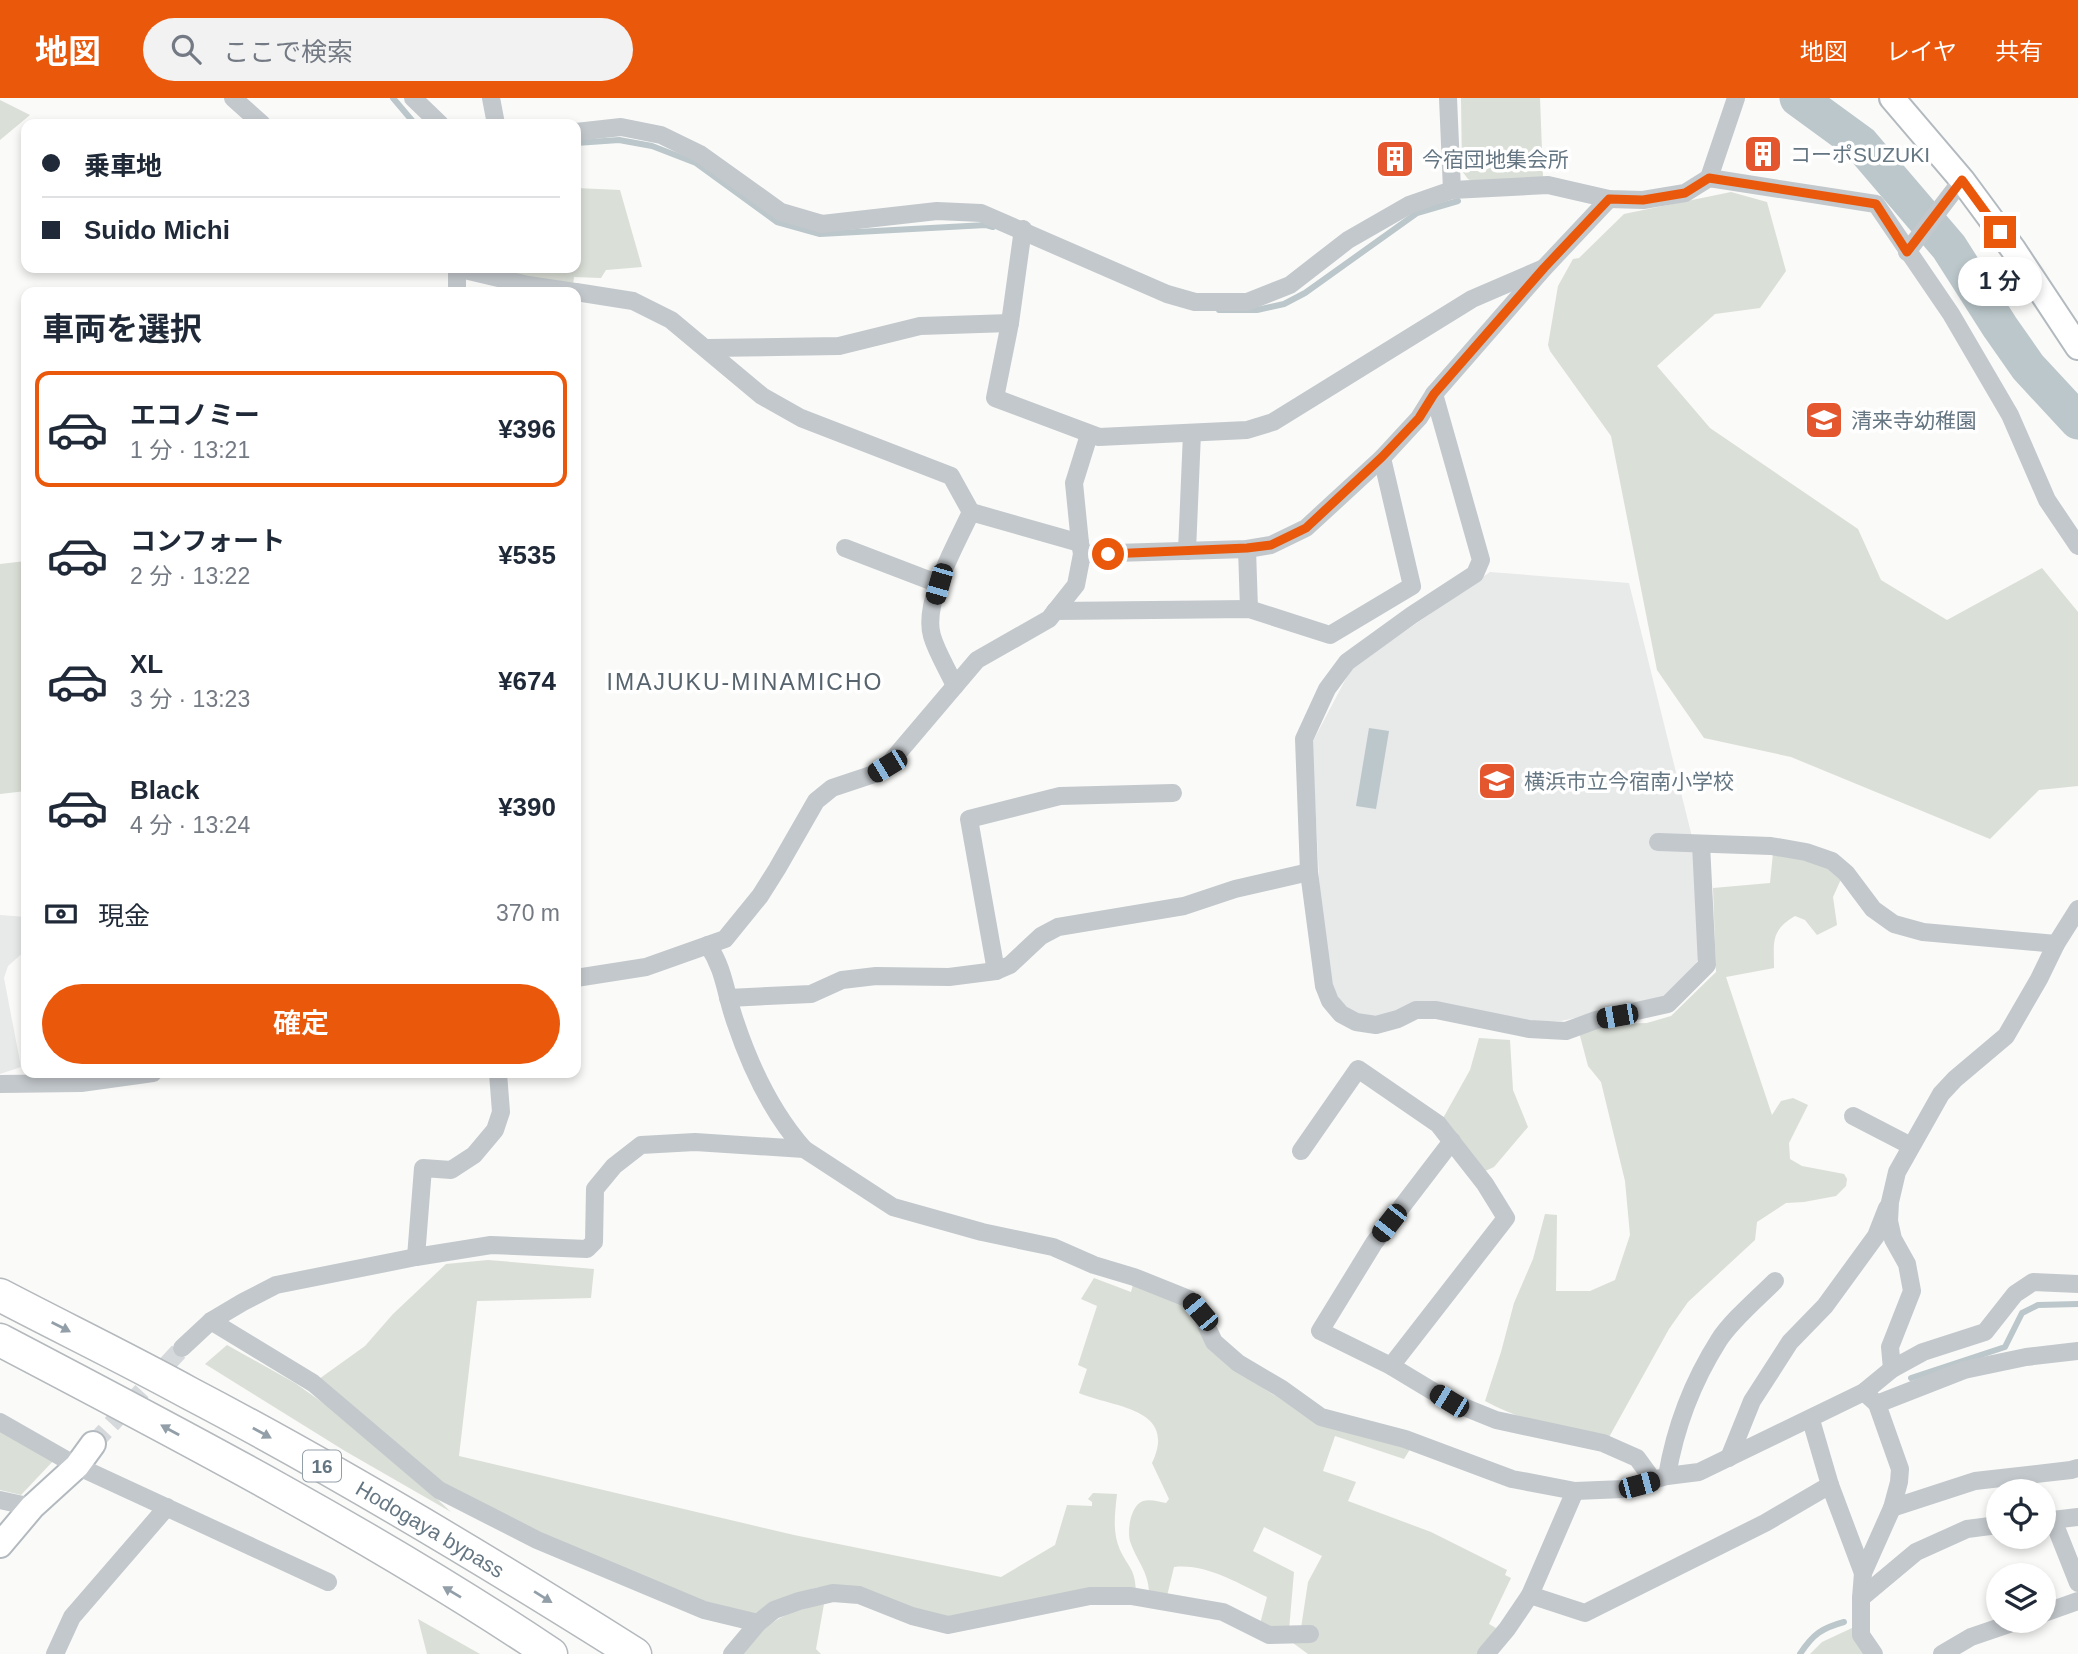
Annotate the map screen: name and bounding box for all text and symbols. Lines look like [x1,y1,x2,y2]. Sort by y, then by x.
search box [143,18,633,81]
icon: search [167,30,205,68]
text: 地図 [35,33,101,70]
text: ここで検索 [223,37,353,67]
text: 地図 [1800,38,1848,65]
text: レイヤ [1886,38,1957,65]
text: 共有 [1995,38,2043,65]
building icon: コーポSUZUKI [1742,133,1784,175]
building icon: 今宿団地集会所 [1374,138,1416,180]
place label: コーポSUZUKI [1790,143,1930,166]
place label: 今宿団地集会所 [1422,148,1569,171]
text: 乗車地 [84,151,162,181]
text: Suido Michi [84,215,230,245]
route end [1984,216,2016,248]
callout: 1 分 [1958,256,2042,306]
text: 1 分 [1979,268,2021,294]
text: 車両を選択 [42,311,202,347]
icon: car [46,398,109,461]
school or university icon: 清来寺幼稚園 [1803,399,1845,441]
text: エコノミー [130,400,260,430]
place label: 清来寺幼稚園 [1851,409,1977,432]
text: ¥396 [498,414,556,444]
text: 1 分 · 13:21 [130,437,250,463]
icon: car [46,524,109,587]
text: コンフォート [130,526,285,556]
route start [1092,538,1124,570]
text: ¥535 [498,540,556,570]
car [924,561,955,607]
text: 2 分 · 13:22 [130,563,250,589]
text: XL [130,649,163,679]
icon: car [46,650,109,713]
text: ¥674 [498,666,556,696]
district label: IMAJUKU-MINAMICHO [607,669,883,695]
text: 3 分 · 13:23 [130,686,250,712]
car [864,746,911,786]
school or university icon: 横浜市立今宿南小学校 [1476,760,1518,802]
place label: 横浜市立今宿南小学校 [1524,770,1734,793]
text: Black [130,775,199,805]
icon: car [46,776,109,839]
text: ¥390 [498,792,556,822]
text: 4 分 · 13:24 [130,812,250,838]
icon: cash [42,895,80,933]
text: 370 m [496,900,560,926]
text: 現金 [98,901,150,931]
button: 確定 [42,984,560,1064]
car [1595,1002,1640,1030]
car [1368,1200,1411,1246]
car [1179,1289,1222,1335]
one-way arrow [51,1321,71,1332]
car [1426,1381,1473,1421]
one-way arrow [160,1424,179,1436]
one-way arrow [252,1427,272,1438]
road number: 16 [303,1450,341,1482]
car [1616,1469,1663,1501]
street label: Hodogaya bypass [352,1476,509,1582]
map controls [1986,1479,2056,1633]
button: locate [1986,1479,2056,1549]
button: layers [1986,1563,2056,1633]
one-way arrow [442,1586,461,1598]
one-way arrow [534,1590,553,1603]

